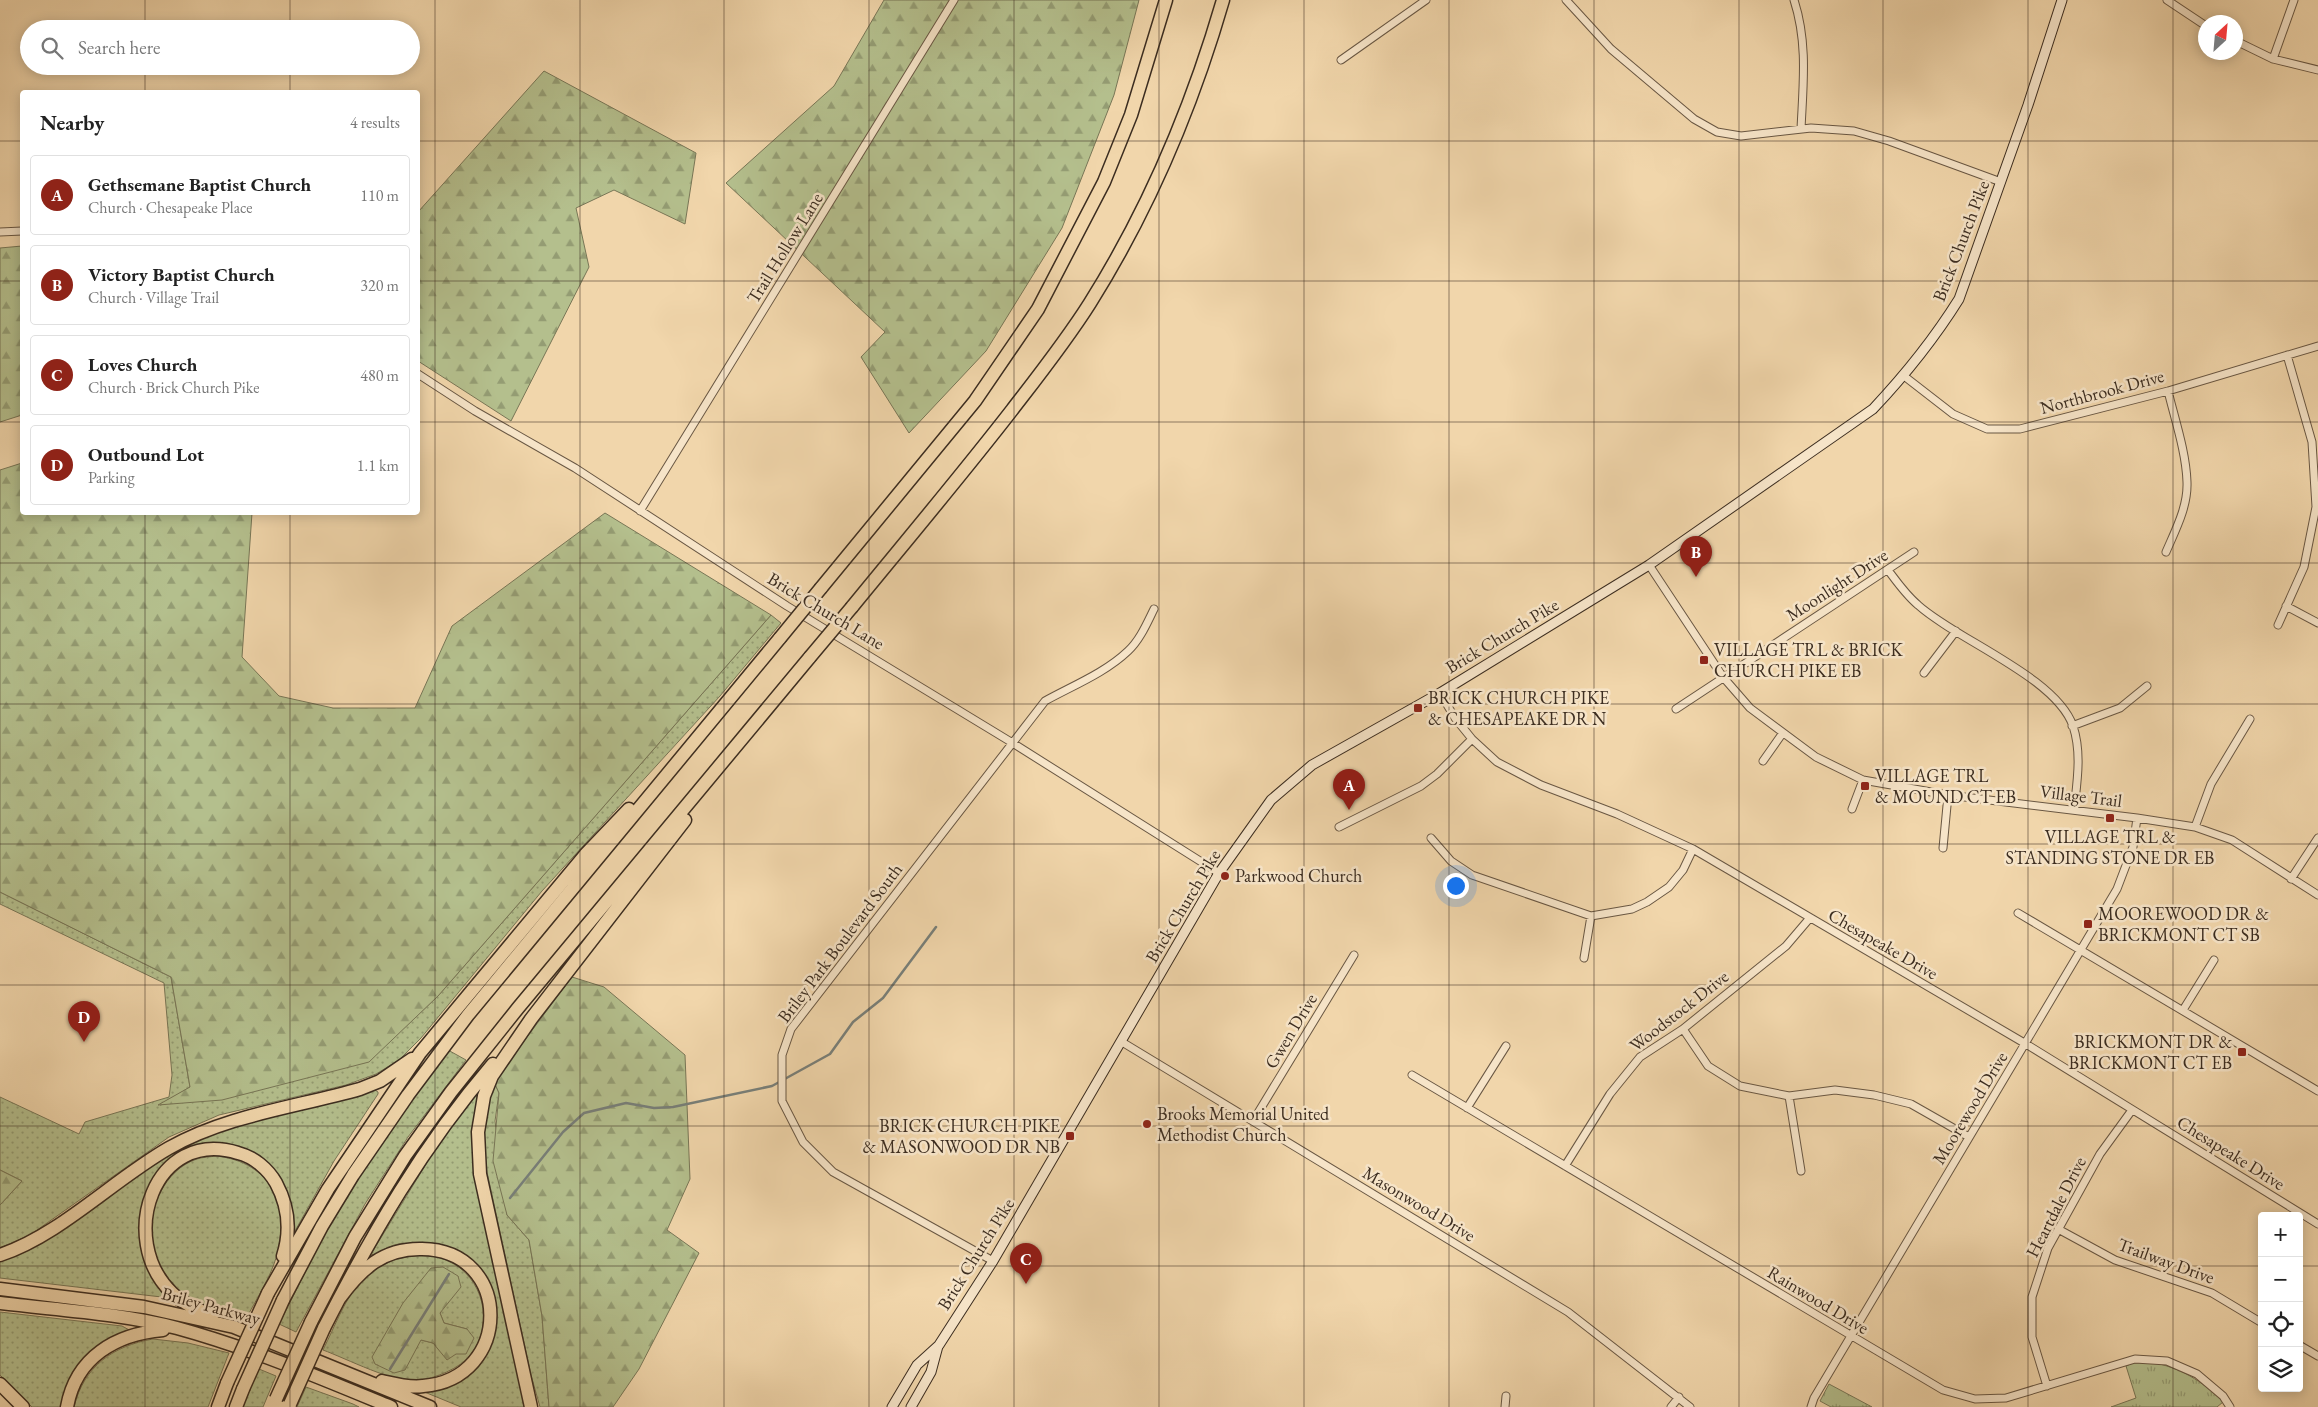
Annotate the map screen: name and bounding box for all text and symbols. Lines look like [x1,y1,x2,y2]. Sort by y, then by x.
north arrow [2198,15,2243,60]
search box [20,20,420,75]
icon: search [38,34,66,62]
text: Search here [78,35,160,60]
text: Nearby [40,109,104,136]
text: 4 results [350,112,400,133]
text: Gethsemane Baptist Church [88,172,311,197]
street label: Brick Church Pike [1927,177,1994,305]
text: A [51,185,63,206]
text: 110 m [360,185,399,206]
street label: Trail Hollow Lane [741,188,828,307]
text: Church · Chesapeake Place [88,197,252,218]
text: Victory Baptist Church [88,262,275,287]
text: B [52,275,62,296]
text: 320 m [360,275,399,296]
text: Church · Village Trail [88,287,219,308]
text: Loves Church [88,352,197,377]
street label: Northbrook Drive [2037,364,2166,419]
text: C [51,365,63,386]
text: 480 m [360,365,399,386]
text: Church · Brick Church Pike [88,377,259,398]
text: Outbound Lot [88,442,204,467]
text: D [51,455,63,476]
text: 1.1 km [357,455,399,476]
text: Parking [88,467,135,488]
pin: B [1680,536,1712,577]
street label: Moonlight Drive [1782,543,1892,626]
street label: Brick Church Lane [764,567,889,655]
street label: Brick Church Pike [1441,593,1562,678]
place label: VILLAGE TRL & BRICK CHURCH PIKE EB [1714,638,1904,682]
marker: VILLAGE TRL & BRICK CHURCH PIKE EB [1698,654,1710,666]
place label: BRICK CHURCH PIKE & CHESAPEAKE DR N [1428,686,1609,730]
marker: BRICK CHURCH PIKE & CHESAPEAKE DR N [1412,702,1424,714]
place label: VILLAGE TRL & MOUND CT EB [1875,764,2016,808]
pin: A [1333,769,1365,810]
street label: Village Trail [2039,779,2123,812]
marker: VILLAGE TRL & MOUND CT EB [1859,780,1871,792]
marker: VILLAGE TRL & STANDING STONE DR EB [2104,812,2116,824]
place label: VILLAGE TRL & STANDING STONE DR EB [2006,825,2214,869]
street label: Brick Church Pike [1140,845,1225,966]
street label: Briley Park Boulevard South [772,858,907,1027]
place label: Parkwood Church [1235,864,1362,887]
marker: Parkwood Church [1219,870,1231,882]
your location [1443,873,1469,899]
place label: MOOREWOOD DR & BRICKMONT CT SB [2098,902,2269,946]
street label: Chesapeake Drive [1824,903,1942,984]
marker: MOOREWOOD DR & BRICKMONT CT SB [2082,918,2094,930]
street label: Woodstock Drive [1624,965,1733,1057]
street label: Gwen Drive [1259,989,1322,1072]
pin: D [68,1001,100,1042]
place label: BRICKMONT DR & BRICKMONT CT EB [2068,1030,2232,1074]
marker: BRICKMONT DR & BRICKMONT CT EB [2236,1046,2248,1058]
street label: Moorewood Drive [1927,1047,2012,1168]
place label: Brooks Memorial United Methodist Church [1157,1102,1330,1146]
street label: Chesapeake Drive [2173,1110,2290,1195]
place label: BRICK CHURCH PIKE & MASONWOOD DR NB [862,1114,1060,1158]
marker: Brooks Memorial United Methodist Church [1141,1118,1153,1130]
marker: BRICK CHURCH PIKE & MASONWOOD DR NB [1064,1130,1076,1142]
street label: Heartdale Drive [2020,1152,2091,1261]
street label: Masonwood Drive [1359,1161,1480,1246]
street label: Brick Church Pike [932,1193,1019,1314]
map controls [2258,1212,2303,1392]
button: + [2258,1212,2303,1257]
street label: Trailway Drive [2115,1232,2218,1289]
pin: C [1010,1243,1042,1284]
button: − [2258,1257,2303,1302]
street label: Rainwood Drive [1763,1260,1873,1339]
street label: Briley Parkway [159,1281,263,1330]
button: locate [2258,1302,2303,1347]
button: layers [2258,1347,2303,1392]

